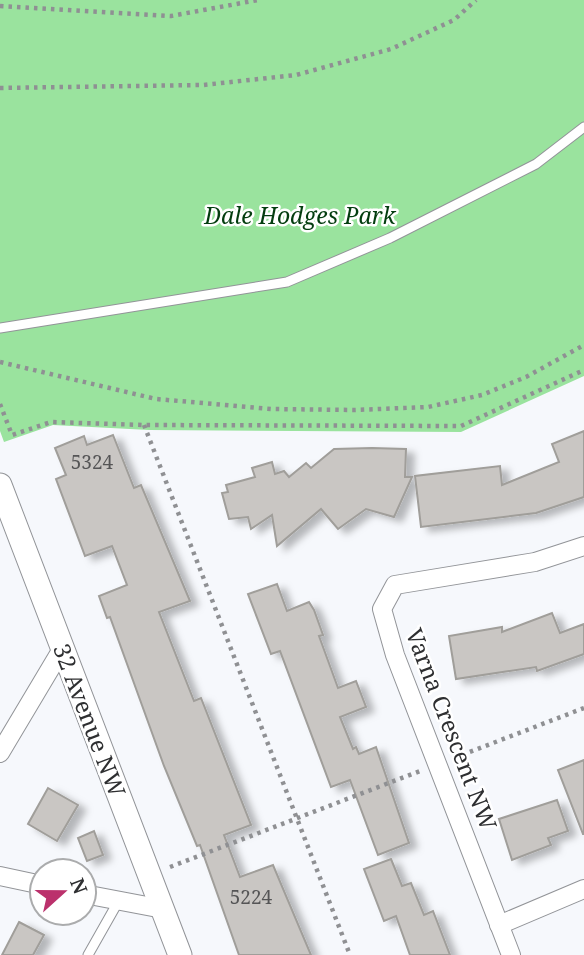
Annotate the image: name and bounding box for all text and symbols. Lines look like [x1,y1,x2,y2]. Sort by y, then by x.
park label: Dale Hodges Park [203,199,397,231]
house number: 5324 [71,449,114,475]
street label: Varna Crescent NW [399,624,505,834]
street label: 32 Avenue NW [46,639,134,801]
north arrow [28,857,98,927]
text: N [64,874,94,898]
house number: 5224 [230,884,273,910]

